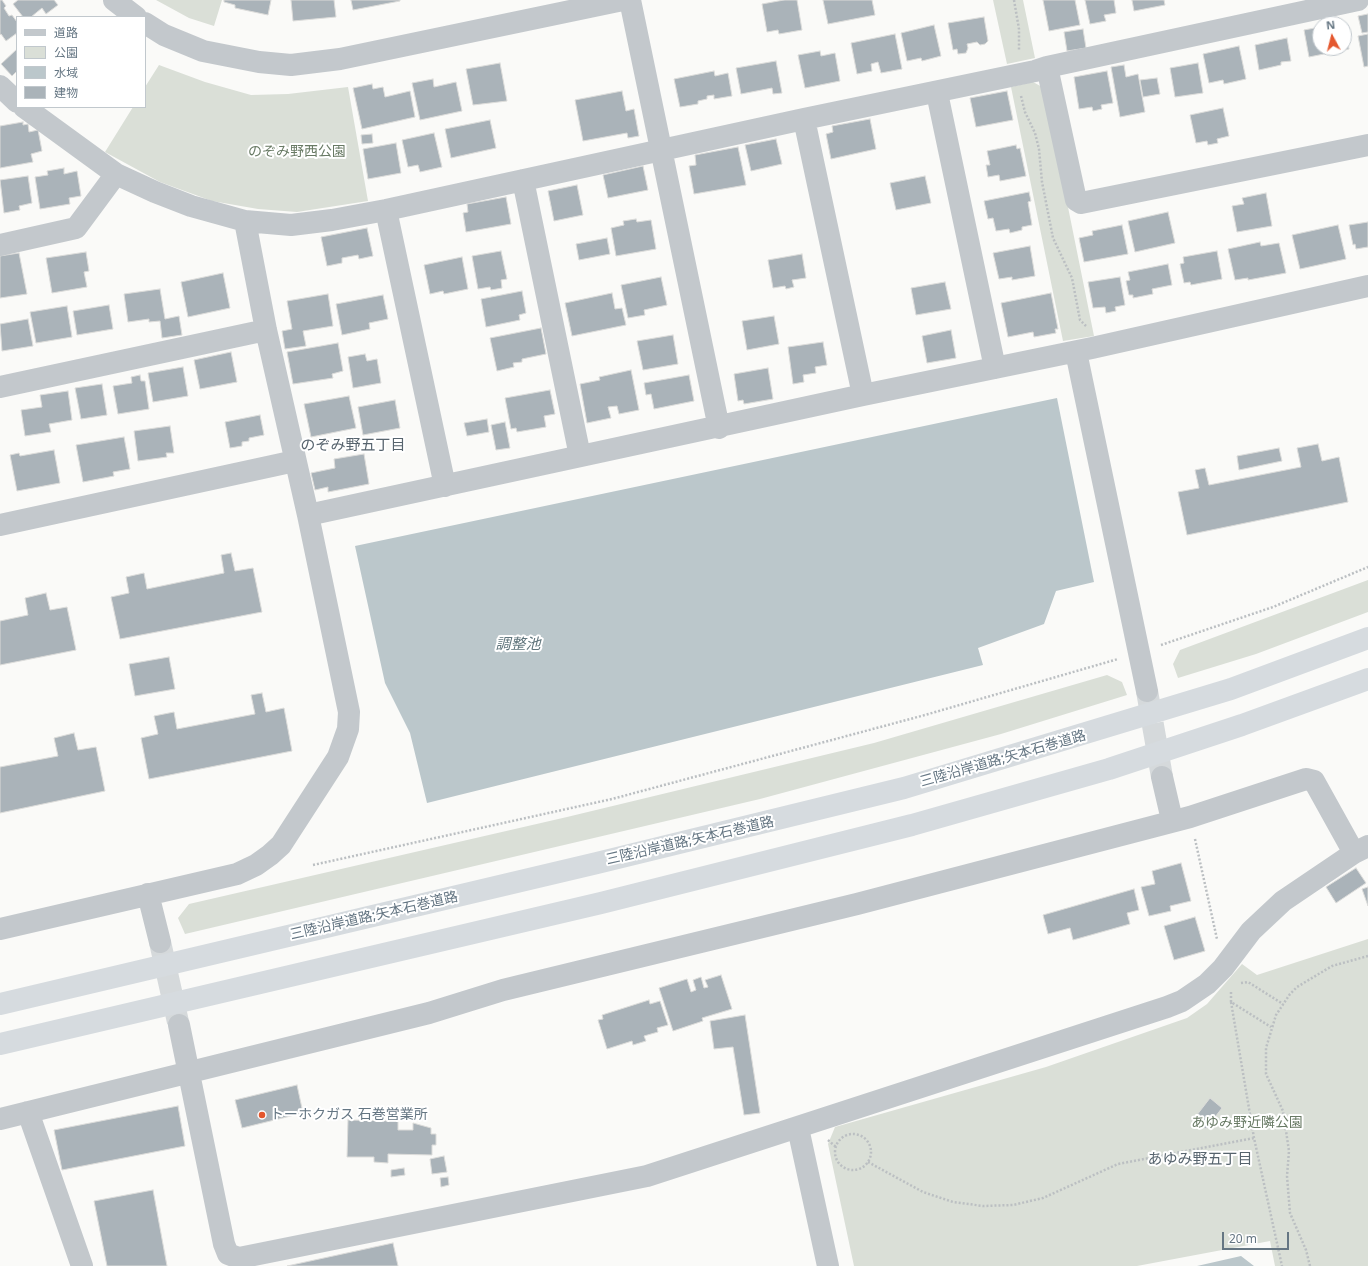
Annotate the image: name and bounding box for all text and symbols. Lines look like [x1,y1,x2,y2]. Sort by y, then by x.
legend [16,16,146,108]
north arrow [1312,16,1352,56]
text: N [1325,17,1336,33]
text: 道路 [54,24,78,41]
text: 公園 [54,44,78,61]
text: 水域 [54,64,78,81]
text: 建物 [54,84,78,101]
park label: のぞみ野西公園 [248,144,346,160]
district label: のぞみ野五丁目 [301,437,405,455]
water label: 調整池 [496,636,540,654]
street label: 三陸沿岸道路;矢本石巻道路 [918,727,1088,791]
street label: 三陸沿岸道路;矢本石巻道路 [604,813,776,869]
street label: 三陸沿岸道路;矢本石巻道路 [288,888,460,944]
place label: トーホクガス 石巻営業所 [270,1107,428,1123]
marker: トーホクガス 石巻営業所 [257,1110,267,1120]
park label: あゆみ野近隣公園 [1191,1115,1303,1131]
district label: あゆみ野五丁目 [1148,1151,1252,1169]
scale bar [1224,1224,1291,1250]
text: 20 m [1229,1230,1257,1247]

